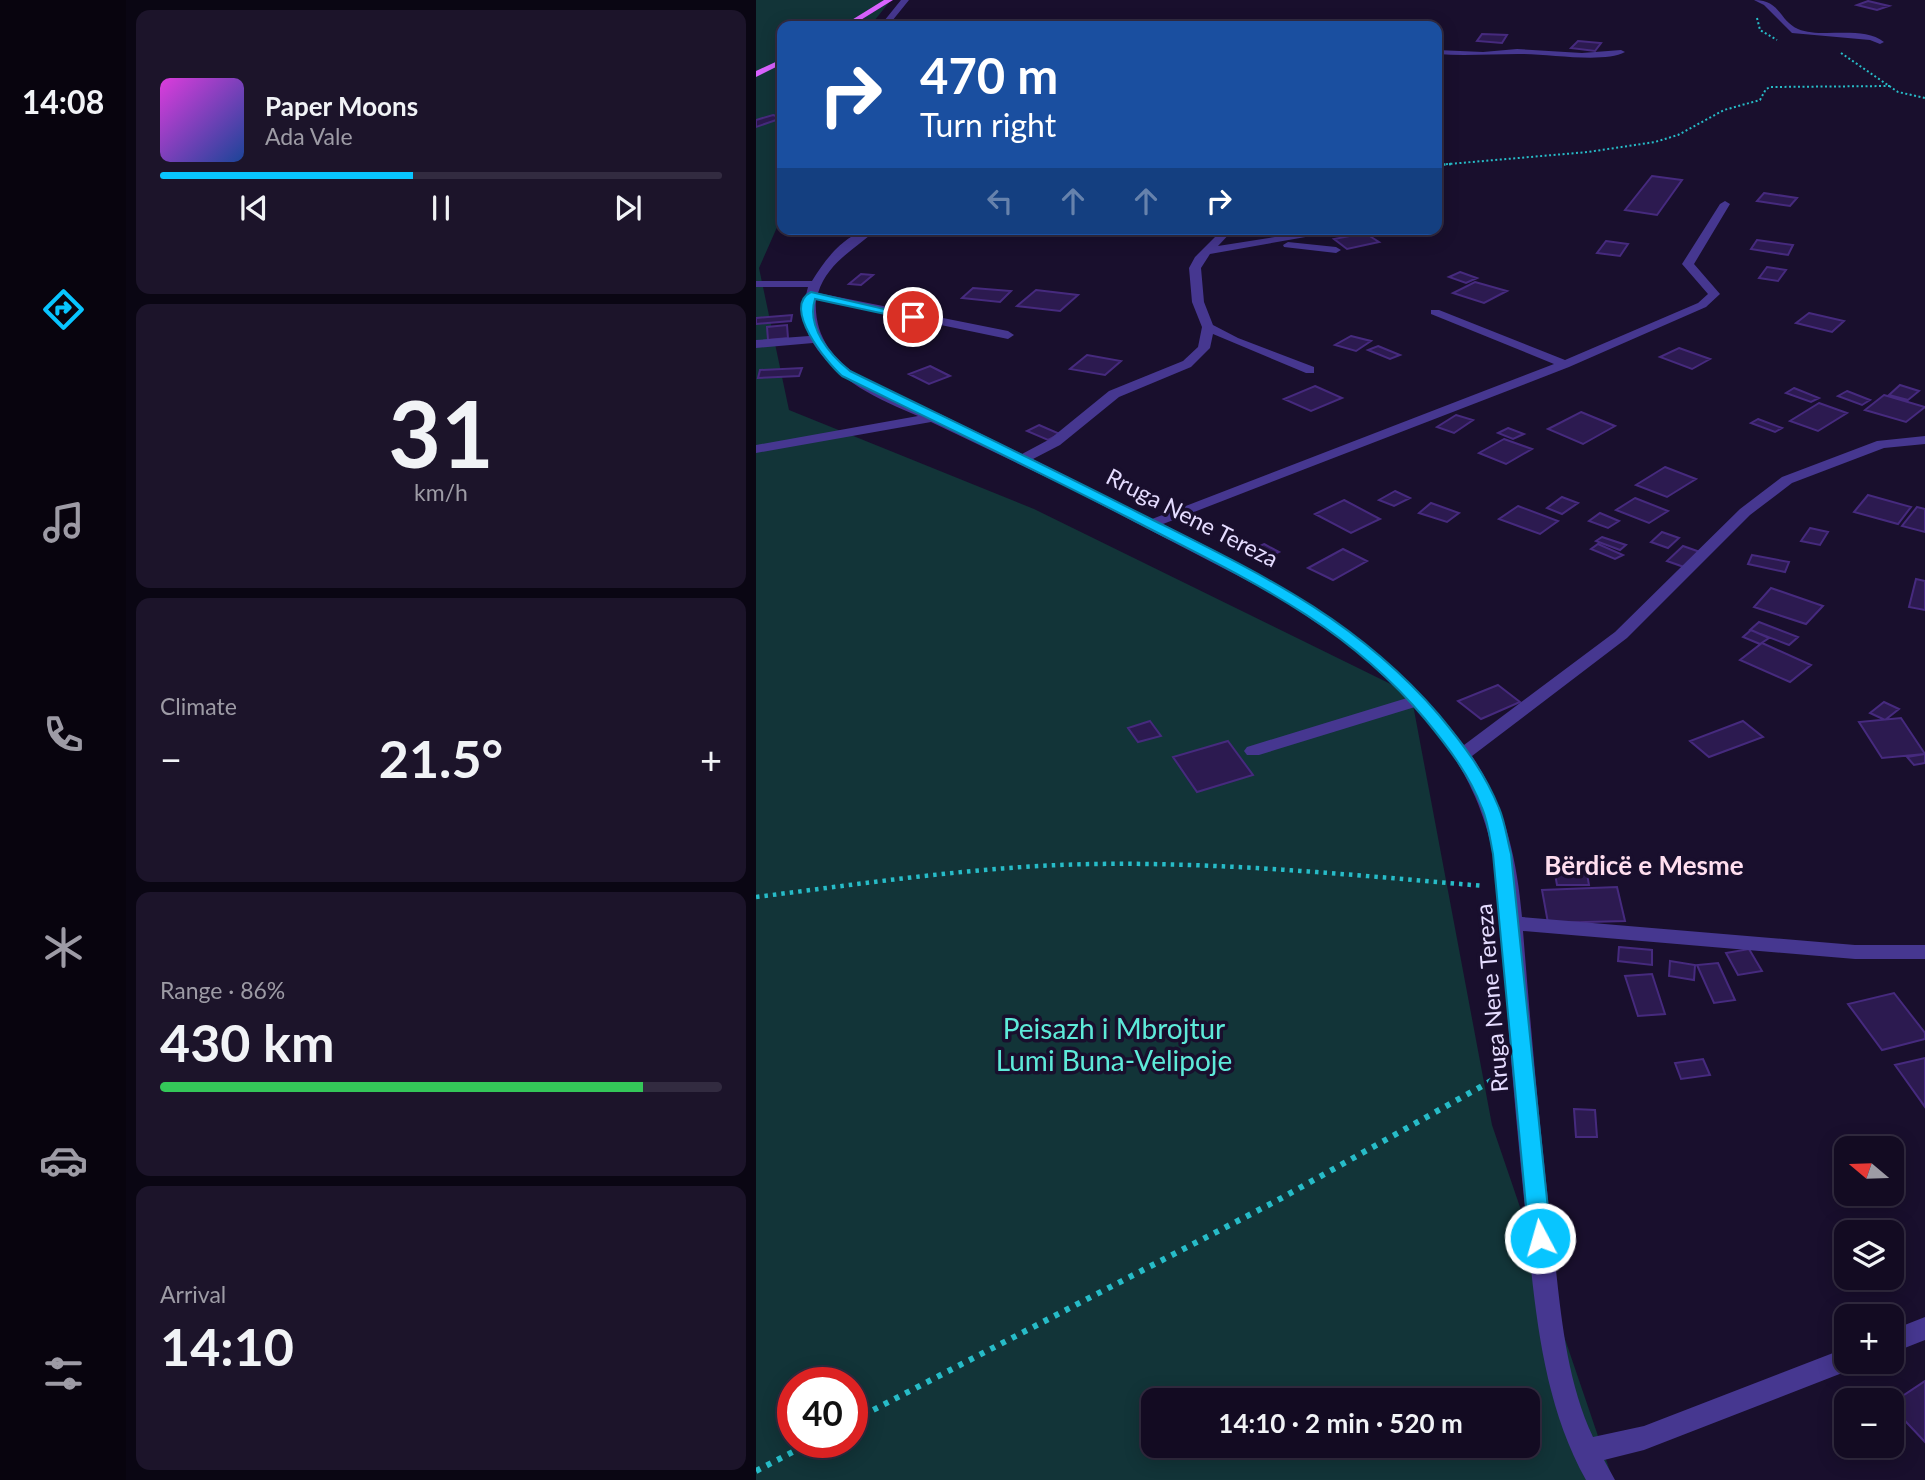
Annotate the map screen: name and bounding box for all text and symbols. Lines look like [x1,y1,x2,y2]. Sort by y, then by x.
text: 470 m [920,46,1058,104]
icon: right [805,49,896,140]
text: 14:08 [22,82,104,121]
text: Paper Moons [265,90,418,122]
text: Turn right [920,105,1056,144]
text: Ada Vale [265,122,353,150]
icon: left [981,182,1019,220]
icon: ahead [1054,182,1092,220]
icon: ahead [1127,182,1165,220]
icon: right [1200,182,1238,220]
icon: previous [235,189,273,227]
icon: pause [422,189,460,227]
icon: next [609,189,647,227]
icon: directions [39,285,88,334]
pin [883,287,943,347]
icon: arrive [894,298,932,336]
text: 31 [388,378,494,487]
street label: Rruga Nene Tereza [1102,462,1283,572]
text: km/h [414,478,468,506]
icon: music [39,498,88,547]
text: Climate [160,692,237,720]
icon: phone [39,710,88,759]
text: 21.5° [379,727,503,789]
text: − [160,736,182,782]
text: + [700,736,722,782]
district label: Bërdicë e Mesme [1544,849,1744,881]
street label: Rruga Nene Tereza [1469,903,1513,1093]
icon: climate [39,923,88,972]
text: Range · 86% [160,976,285,1004]
text: 430 km [160,1011,334,1073]
park label: Peisazh i Mbrojtur Lumi Buna-Velipoje [996,1011,1232,1077]
icon: car [39,1136,88,1185]
north arrow [1834,1136,1904,1206]
map controls [1834,1136,1904,1458]
position arrow [1503,1201,1577,1275]
button: layers [1834,1220,1904,1290]
text: Arrival [160,1280,226,1308]
button: + [1834,1304,1904,1374]
text: 14:10 [160,1315,294,1377]
icon: filters [39,1349,88,1398]
speed limit sign: 40 [777,1367,868,1458]
button: − [1834,1388,1904,1458]
text: 14:10 · 2 min · 520 m [1218,1407,1463,1439]

